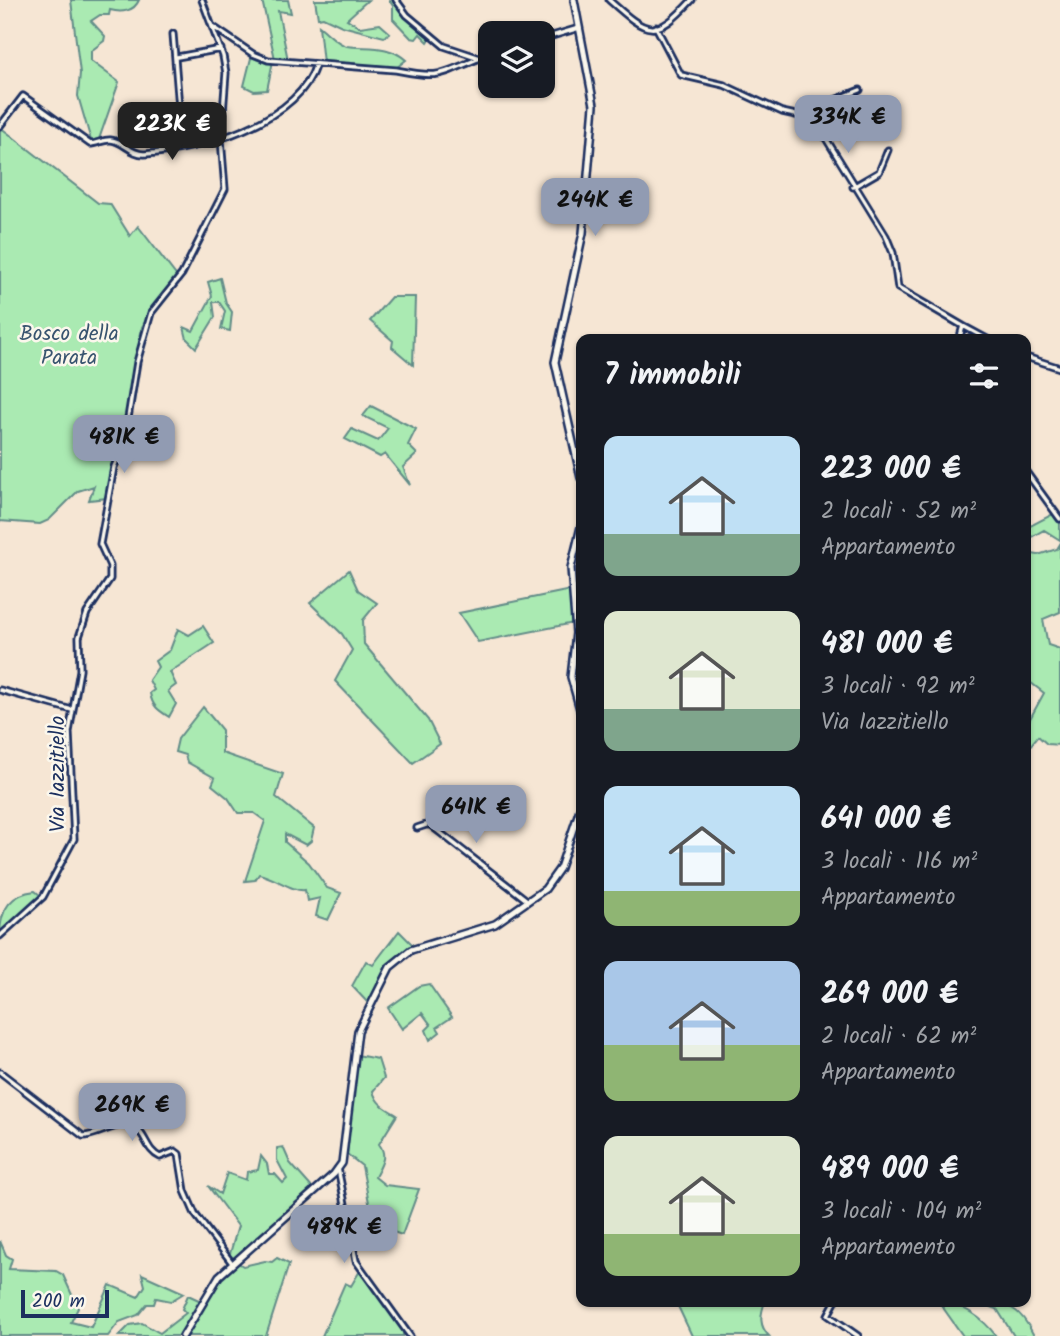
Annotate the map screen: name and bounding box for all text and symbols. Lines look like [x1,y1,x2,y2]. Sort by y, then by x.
map controls [478,21,555,98]
button: layers [478,21,555,98]
pin: 334K € [791,96,905,155]
text: 334K € [811,100,885,136]
pin: 223K € [115,102,229,162]
text: 223K € [134,107,210,143]
pin: 244K € [538,178,652,238]
text: 244K € [557,183,633,219]
park label: Bosco della Parata [19,318,119,375]
text: 7 immobili [604,352,741,400]
icon: filters [965,357,1003,395]
pin: 481K € [67,416,181,475]
text: 481K € [89,420,159,456]
text: 223 000 € [821,446,961,494]
icon: home [660,464,744,548]
text: 2 locali · 52 m² [821,494,976,530]
text: Appartamento [821,530,955,566]
text: 481 000 € [821,621,952,669]
icon: home [660,639,744,723]
text: 3 locali · 92 m² [821,669,975,705]
text: Via Iazzitiello [821,705,949,741]
street label: Via Iazzitiello [42,716,75,832]
pin: 641K € [419,786,533,845]
text: 641K € [441,790,511,826]
text: 641 000 € [821,796,951,844]
icon: home [660,814,744,898]
text: 3 locali · 116 m² [821,844,977,880]
text: Appartamento [821,880,955,916]
text: 269 000 € [821,971,958,1019]
icon: home [660,989,744,1073]
text: 2 locali · 62 m² [821,1019,976,1055]
text: Appartamento [821,1055,955,1091]
pin: 269K € [75,1084,189,1143]
text: 269K € [95,1088,169,1124]
text: 489 000 € [821,1146,959,1194]
icon: home [660,1164,744,1248]
text: 3 locali · 104 m² [821,1194,981,1230]
pin: 489K € [287,1206,401,1265]
text: 489K € [306,1210,382,1246]
text: Appartamento [821,1230,955,1266]
scale bar [21,1287,108,1319]
text: 200 m [32,1287,85,1317]

